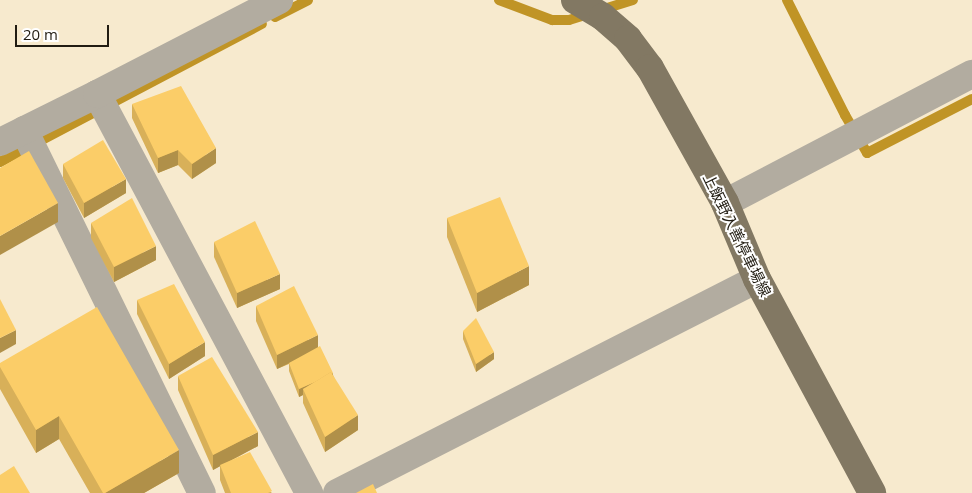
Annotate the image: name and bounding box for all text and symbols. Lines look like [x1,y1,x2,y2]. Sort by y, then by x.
scale bar [18,15,111,47]
text: 20 m [23,24,58,44]
street label: 上飯野入善停車場線 [699,170,775,300]

